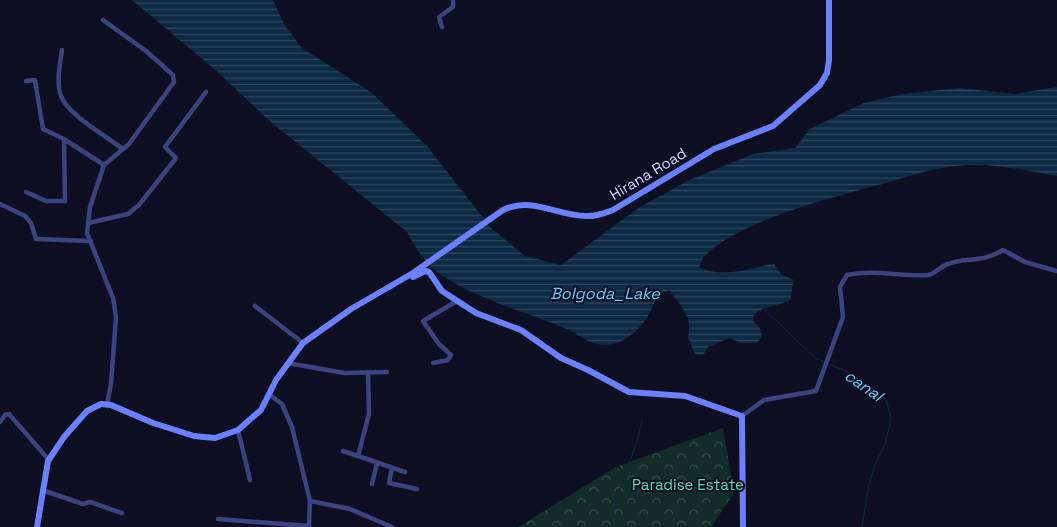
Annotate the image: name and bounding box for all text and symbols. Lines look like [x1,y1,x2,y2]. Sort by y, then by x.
street label: Hirana Road [606,143,690,204]
water label: Bolgoda_Lake [550,283,660,304]
water label: canal [841,365,889,407]
park label: Paradise Estate [632,475,744,494]

